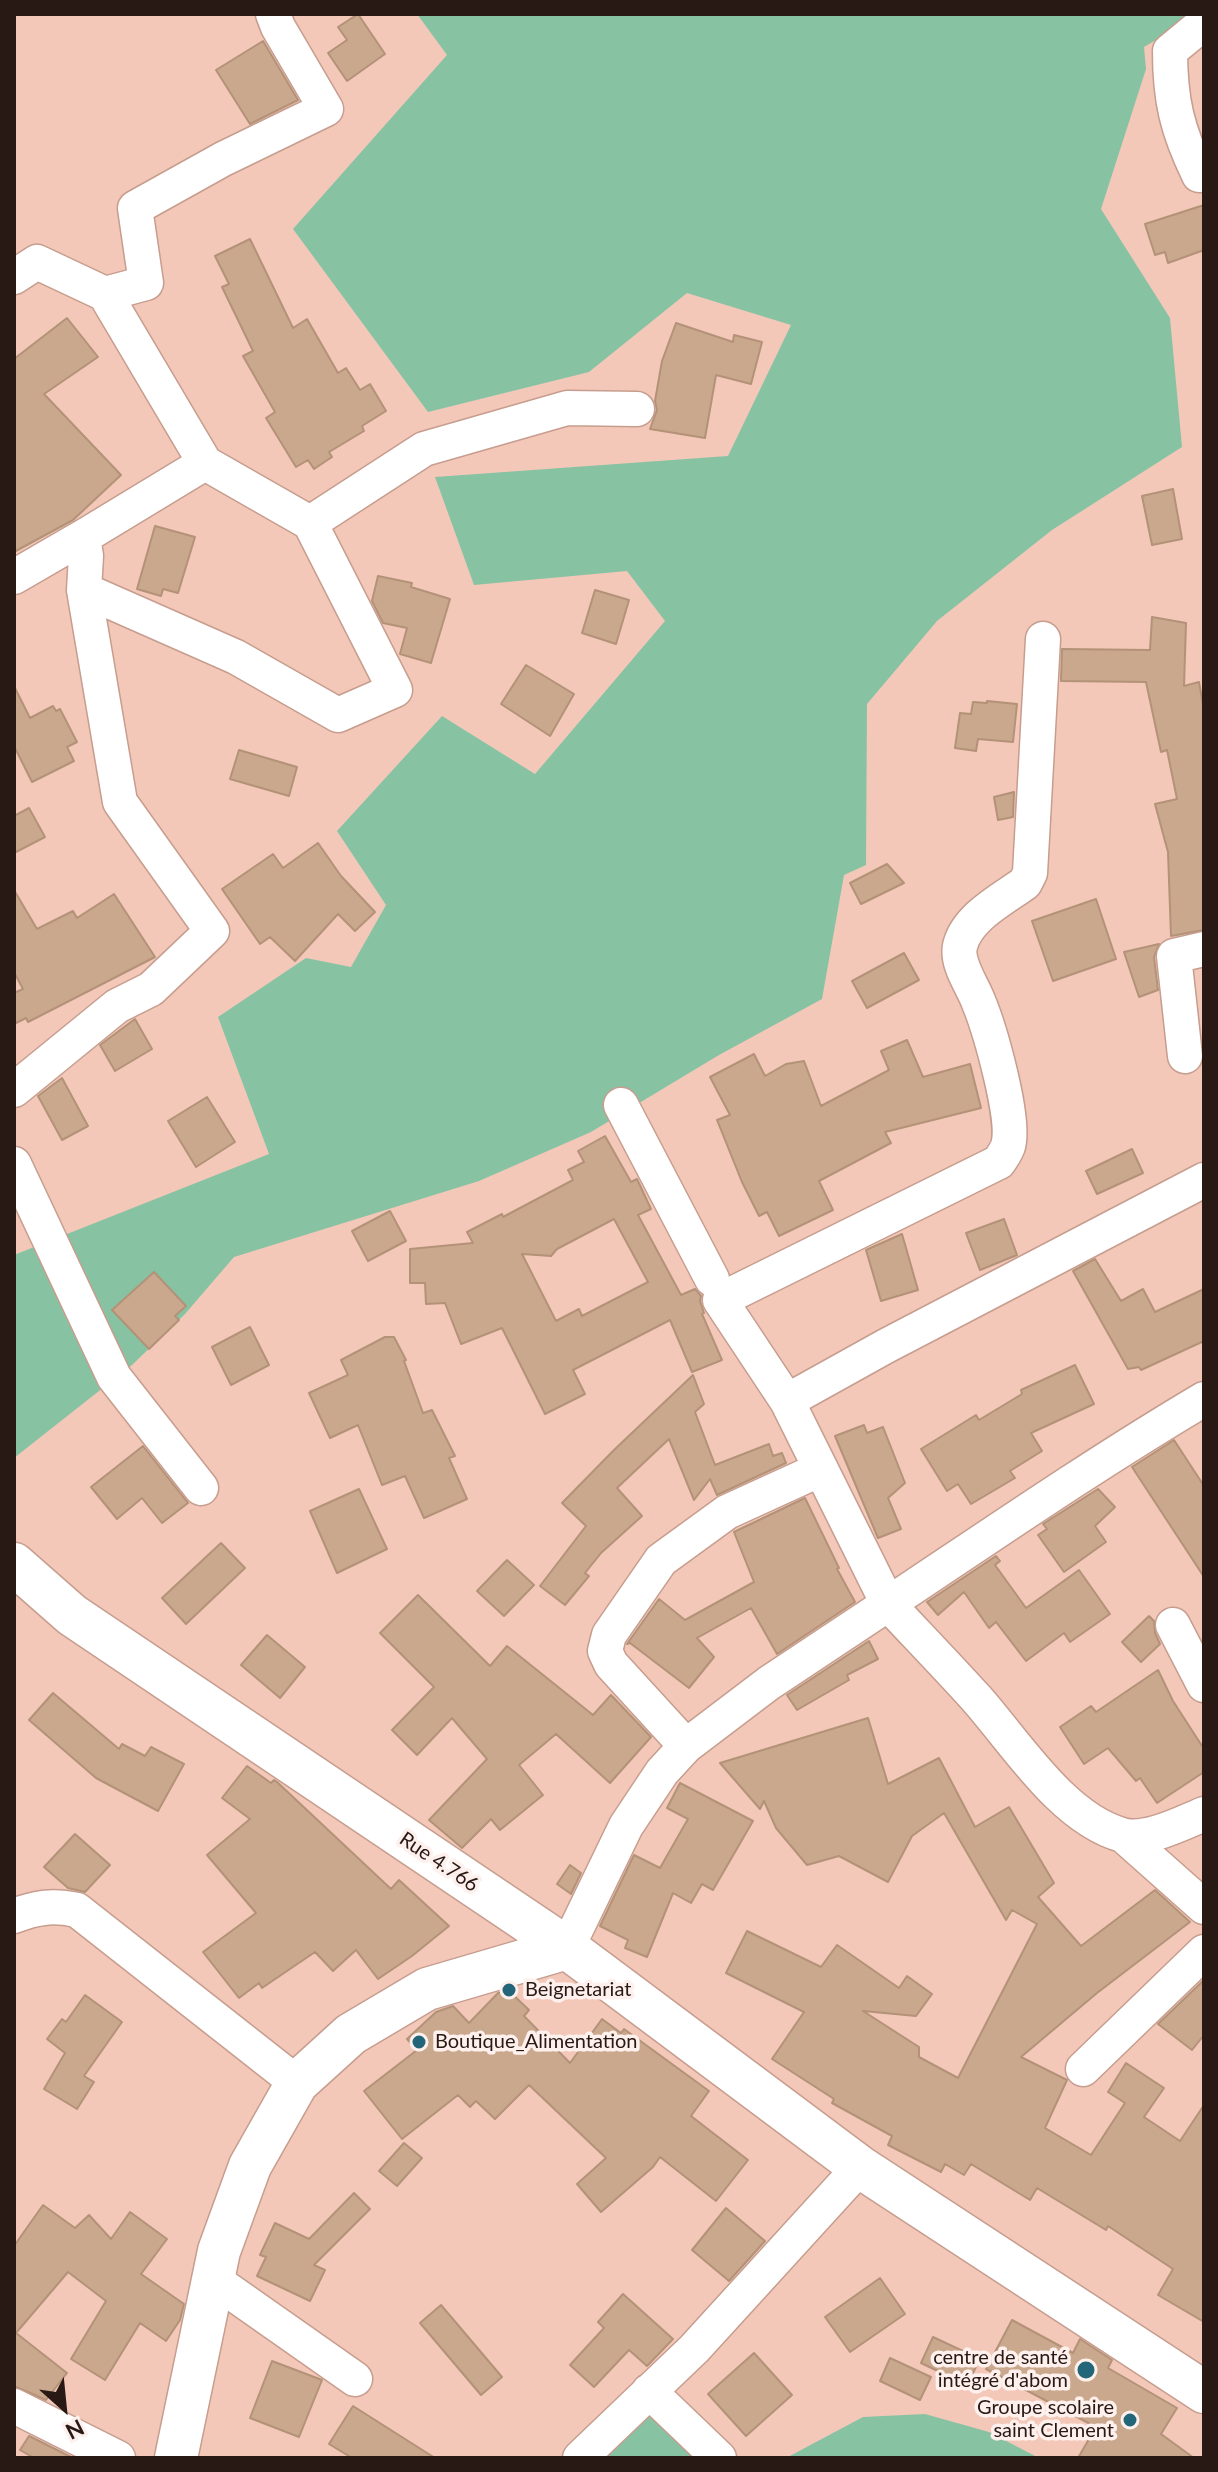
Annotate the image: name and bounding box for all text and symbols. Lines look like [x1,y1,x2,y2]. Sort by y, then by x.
street label: Rue 4.766 [395,1827,483,1897]
place label: Beignetariat [525,1978,631,2002]
marker: Beignetariat [500,1981,518,1999]
place label: Boutique_Alimentation [435,2030,638,2054]
marker: Boutique_Alimentation [410,2033,428,2051]
place label: centre de santé intégré d'abom [933,2346,1068,2393]
marker: centre de santé intégré d'abom [1075,2359,1097,2381]
north arrow [24,2368,104,2448]
place label: Groupe scolaire saint Clement [977,2396,1114,2443]
marker: Groupe scolaire saint Clement [1121,2411,1139,2429]
text: N [61,2414,89,2446]

